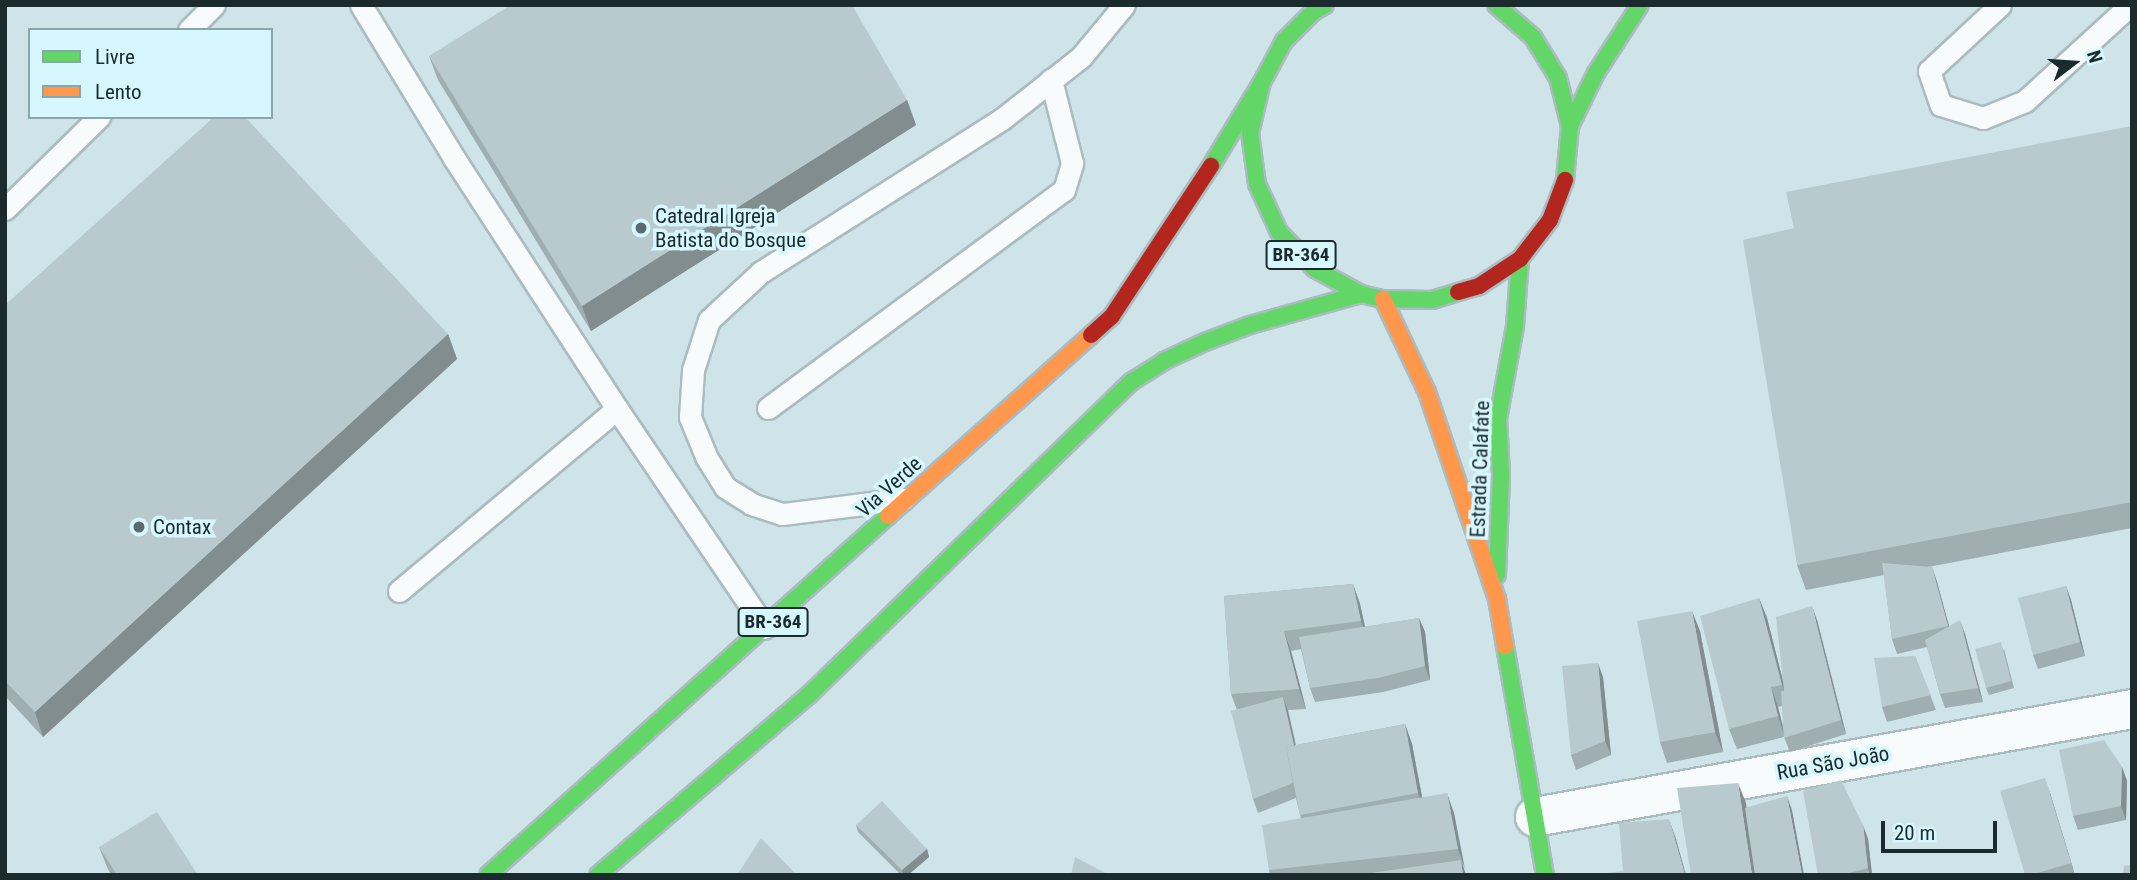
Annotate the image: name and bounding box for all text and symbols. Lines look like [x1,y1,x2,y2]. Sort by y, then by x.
legend [28,28,273,119]
north arrow [2039,28,2109,98]
text: Livre [95,45,135,69]
text: N [2082,48,2107,66]
text: Lento [95,80,142,104]
place label: Catedral Igreja Batista do Bosque [655,203,806,253]
marker: Catedral Igreja Batista do Bosque [633,220,649,236]
road number: BR-364 [1264,240,1338,270]
street label: Estrada Calafate [1465,400,1495,538]
street label: Via Verde [851,451,927,523]
place label: Contax [153,514,211,540]
marker: Contax [131,519,147,535]
road number: BR-364 [736,607,810,638]
street label: Rua São João [1775,741,1891,785]
scale bar [1885,806,2000,850]
text: 20 m [1894,821,1935,845]

